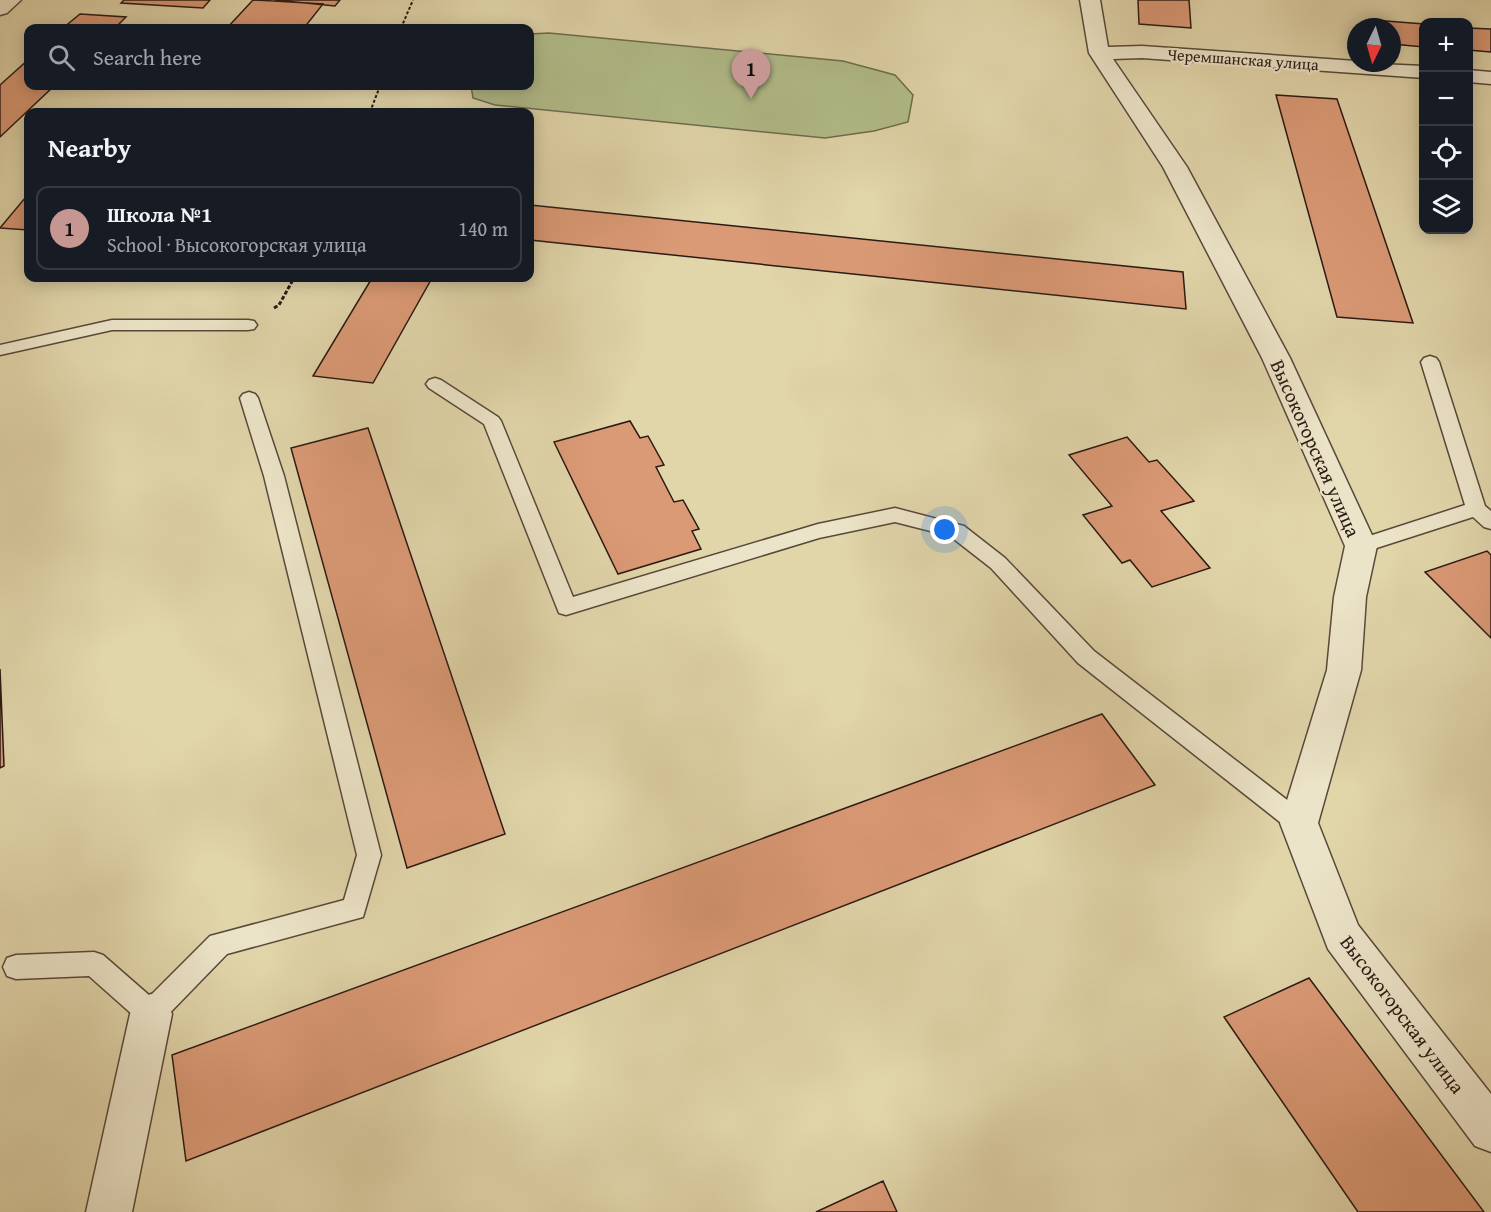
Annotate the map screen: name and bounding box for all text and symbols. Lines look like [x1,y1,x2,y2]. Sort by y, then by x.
north arrow [1347,18,1401,72]
map controls [1419,18,1473,234]
button: + [1419,18,1473,72]
search box [24,24,534,90]
icon: search [45,41,78,74]
text: Search here [93,41,202,73]
street label: Черемшанская улица [1166,42,1320,76]
pin: 1 [732,50,771,99]
button: − [1419,72,1473,126]
button: locate [1419,126,1473,180]
text: Nearby [48,128,131,167]
button: layers [1419,180,1473,234]
text: Школа №1 [107,198,212,230]
text: 1 [64,214,75,243]
text: 140 m [458,214,508,243]
text: School · Высокогорская улица [107,230,367,259]
street label: Высокогорская улица [1264,354,1368,542]
your location [930,515,959,544]
street label: Высокогорская улица [1334,929,1473,1100]

